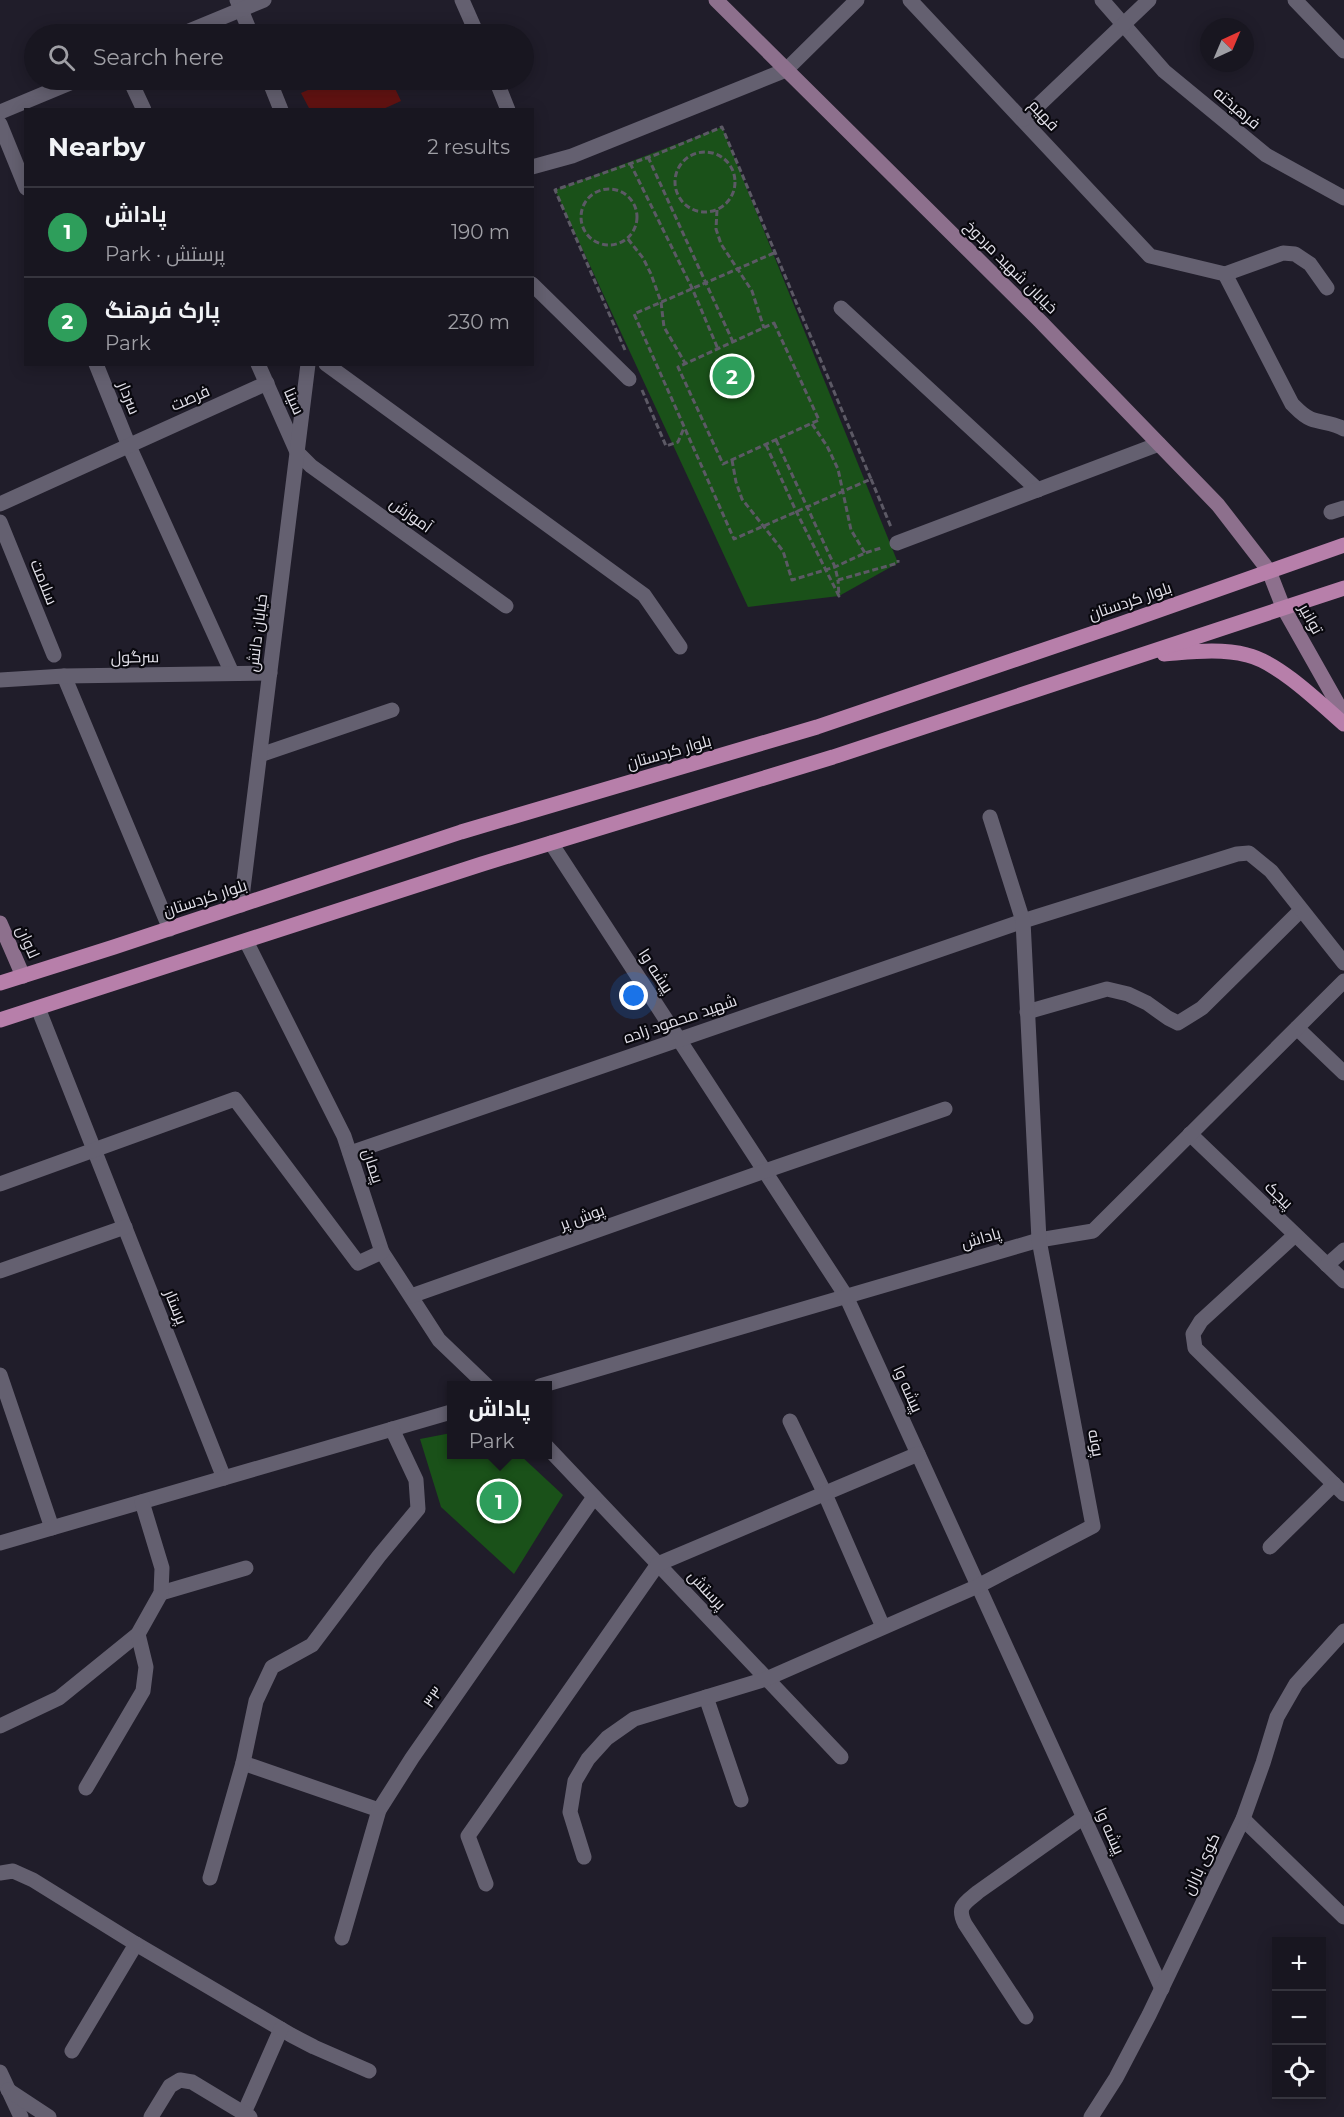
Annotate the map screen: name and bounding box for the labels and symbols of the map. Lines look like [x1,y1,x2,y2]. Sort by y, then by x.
north arrow [1200,18,1254,72]
street label: فرهیخته [1210,83,1264,133]
street label: فهیم [1023,96,1063,136]
street label: خیابان شهید مردوخ [959,216,1062,319]
pin: 2 [712,354,752,398]
street label: سردار [113,378,144,417]
street label: فرصت [168,381,212,415]
street label: سینا [280,385,308,417]
street label: آموزش [386,493,436,538]
street label: سلامت [26,557,62,607]
street label: بلوار کردستان [1086,578,1175,625]
street label: خیابان دانش [243,593,272,673]
street label: توانیر [1295,600,1327,638]
street label: سرگول [111,647,159,668]
street label: بلوار کردستان [625,731,714,774]
street label: بلوار کردستان [161,876,250,921]
street label: لاوان [11,923,44,962]
street label: پیشه وا [633,945,678,999]
your location [619,981,648,1010]
street label: شهید محمود زاده [621,991,740,1048]
street label: پیمان [357,1146,388,1187]
street label: پیچک [1260,1177,1298,1215]
street label: پوش پر [556,1200,608,1236]
street label: پاداش [959,1223,1004,1255]
street label: پرستار [158,1286,192,1329]
street label: پیشه وا [887,1363,927,1417]
street label: پونه [1082,1428,1108,1459]
pin: 1 [480,1478,518,1524]
street label: پرستش [683,1566,730,1616]
street label: ۳۳ [419,1683,447,1711]
street label: پیشه وا [1089,1805,1129,1859]
street label: کوی باران [1178,1830,1224,1898]

